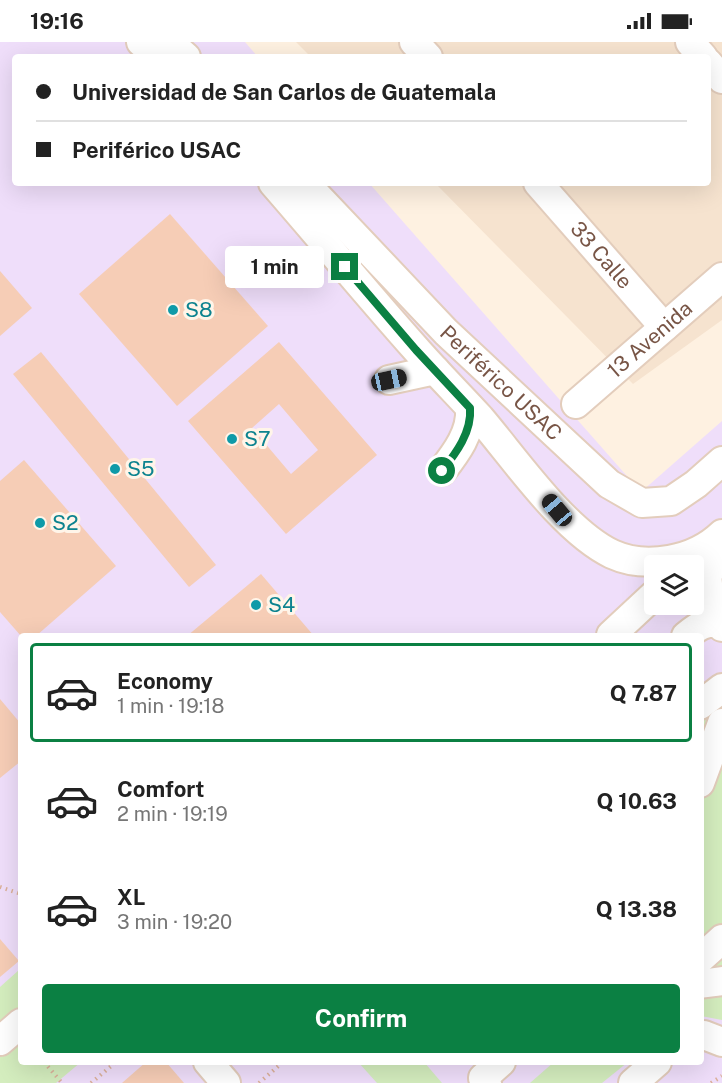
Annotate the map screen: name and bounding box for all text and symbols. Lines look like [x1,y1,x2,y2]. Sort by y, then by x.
text: 19:16 [30,8,84,34]
text: Universidad de San Carlos de Guatemala [72,79,496,105]
text: Periférico USAC [72,137,241,163]
street label: 33 Calle [565,216,638,294]
callout: 1 min [225,246,324,288]
route end [331,253,358,280]
text: 1 min [250,255,299,279]
street label: 13 Avenida [602,296,697,383]
place label: S8 [185,297,213,322]
marker: S8 [166,303,180,317]
street label: Periférico USAC [435,320,567,445]
car [370,367,408,393]
place label: S7 [244,426,271,451]
marker: S7 [225,432,239,446]
place label: S5 [127,456,155,481]
route start [428,457,455,484]
marker: S5 [108,462,122,476]
car [539,490,575,530]
place label: S2 [52,510,79,535]
marker: S2 [33,516,47,530]
map controls [644,555,704,615]
button: layers [644,555,704,615]
place label: S4 [268,592,295,617]
marker: S4 [249,598,263,612]
icon: car [45,666,99,720]
text: Economy [117,668,213,694]
text: Q 7.87 [610,680,677,706]
text: 1 min · 19:18 [117,694,224,718]
icon: car [45,774,99,828]
text: Comfort [117,776,204,802]
text: Q 10.63 [596,788,677,814]
text: 2 min · 19:19 [117,802,228,826]
icon: car [45,882,99,936]
text: XL [117,884,145,910]
text: Q 13.38 [596,896,677,922]
text: 3 min · 19:20 [117,910,232,934]
button: Confirm [42,984,680,1053]

